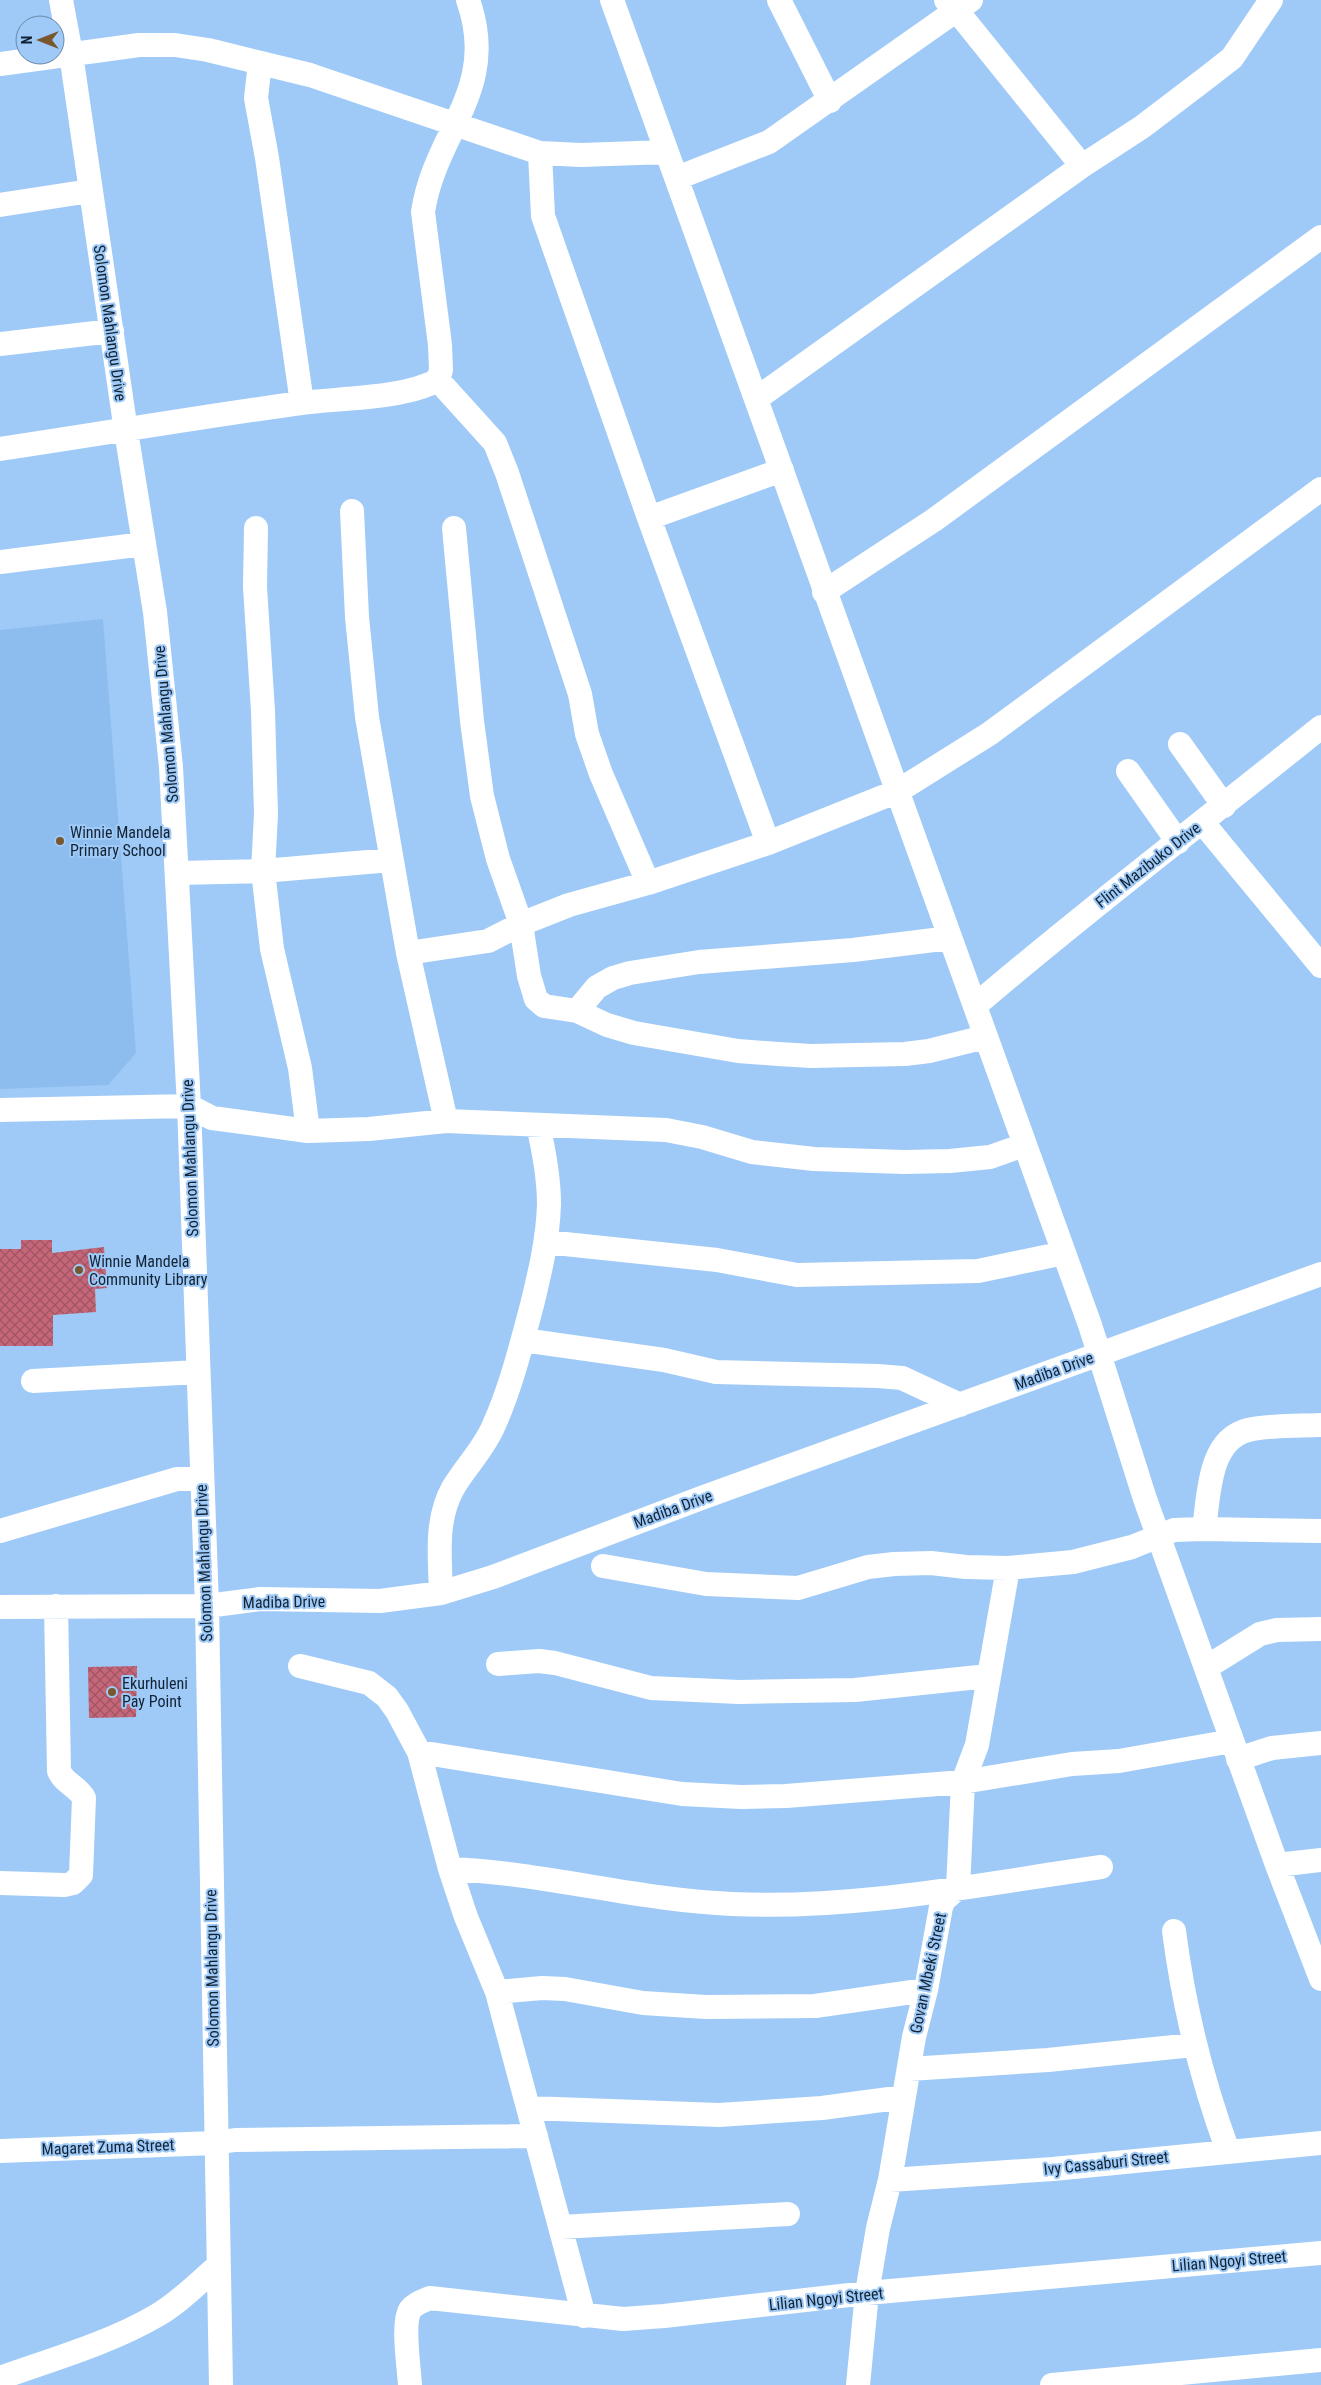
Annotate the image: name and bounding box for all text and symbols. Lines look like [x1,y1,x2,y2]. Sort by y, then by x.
north arrow [15,15,65,65]
text: N [19,36,35,44]
street label: Solomon Mahlangu Drive [90,244,130,402]
street label: Solomon Mahlangu Drive [150,645,182,803]
street label: Flint Mazibuko Drive [1092,818,1204,912]
place label: Winnie Mandela Primary School [70,823,170,860]
marker: Winnie Mandela Primary School [54,835,66,847]
street label: Solomon Mahlangu Drive [178,1079,202,1237]
place label: Winnie Mandela Community Library [89,1252,208,1289]
marker: Winnie Mandela Community Library [73,1264,85,1276]
street label: Madiba Drive [1012,1348,1096,1394]
street label: Solomon Mahlangu Drive [192,1484,216,1642]
street label: Madiba Drive [631,1486,715,1532]
street label: Madiba Drive [243,1592,325,1612]
place label: Ekurhuleni Pay Point [122,1674,188,1711]
marker: Ekurhuleni Pay Point [106,1686,118,1698]
street label: Solomon Mahlangu Drive [201,1889,223,2047]
street label: Govan Mbeki Street [906,1911,950,2035]
street label: Magaret Zuma Street [41,2135,175,2159]
street label: Ivy Cassaburi Street [1043,2147,1170,2179]
street label: Lilian Ngoyi Street [1171,2247,1287,2275]
street label: Lilian Ngoyi Street [768,2284,884,2314]

